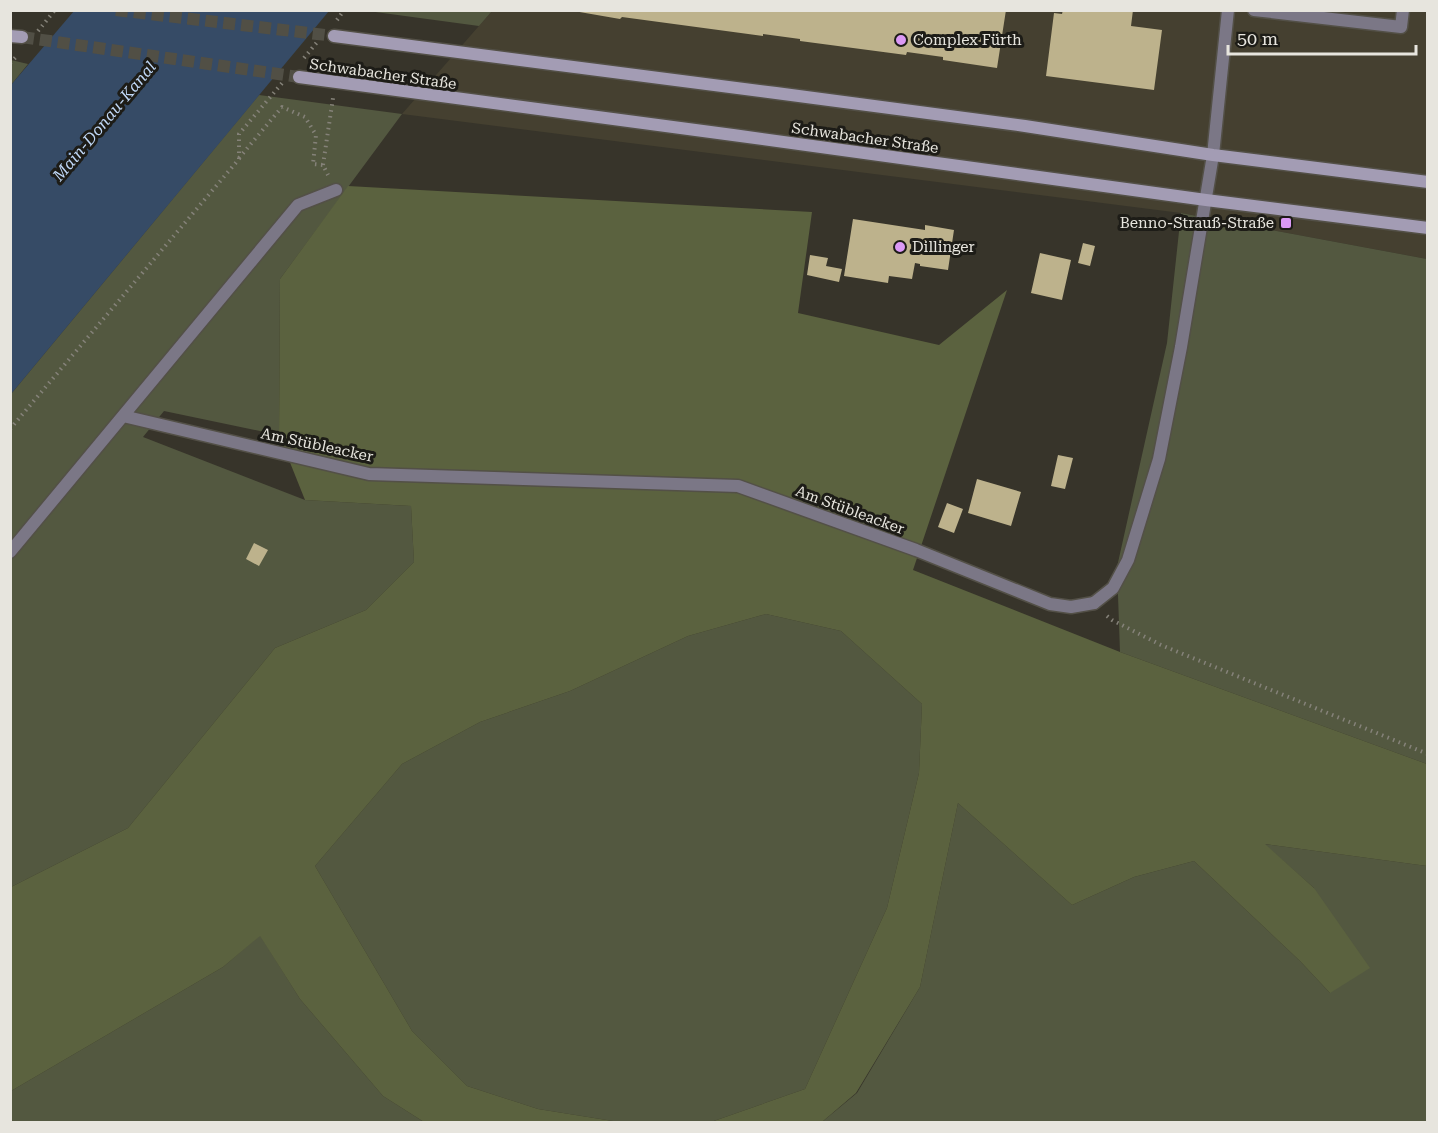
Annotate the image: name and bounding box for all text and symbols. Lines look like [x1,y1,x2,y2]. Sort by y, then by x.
scale bar [1228,18,1416,56]
text: 50 m [1237,28,1278,49]
place label: Complex Fürth [913,31,1022,49]
marker: Complex Fürth [894,33,908,47]
street label: Schwabacher Straße [308,55,458,93]
water label: Main-Donau-Kanal [48,58,160,186]
street label: Schwabacher Straße [790,119,940,157]
place label: Benno-Strauß-Straße [1120,214,1274,232]
marker: Benno-Strauß-Straße [1279,216,1293,230]
place label: Dillinger [912,238,975,256]
marker: Dillinger [893,240,907,254]
street label: Am Stübleacker [259,424,375,466]
street label: Am Stübleacker [793,482,907,538]

